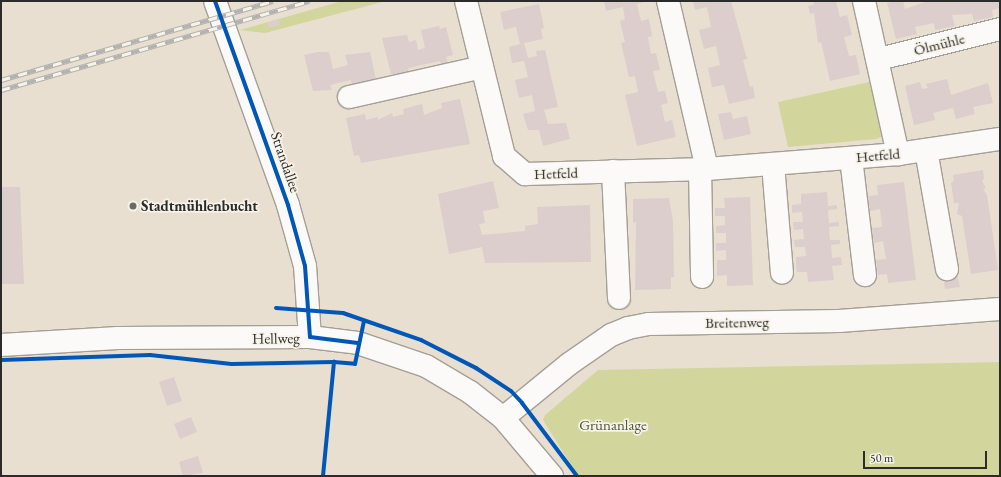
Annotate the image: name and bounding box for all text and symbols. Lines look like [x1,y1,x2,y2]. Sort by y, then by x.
street label: Ölmühle [912,29,966,59]
street label: Strandallee [267,129,305,195]
street label: Hetfeld [855,144,901,166]
street label: Hetfeld [534,163,578,183]
place label: Stadtmühlenbucht [141,197,258,215]
marker: Stadtmühlenbucht [128,201,138,211]
street label: Breitenweg [705,312,769,332]
street label: Hellweg [252,329,300,347]
park label: Grünanlage [579,416,647,434]
scale bar [865,443,989,469]
text: 50 m [870,450,893,466]

